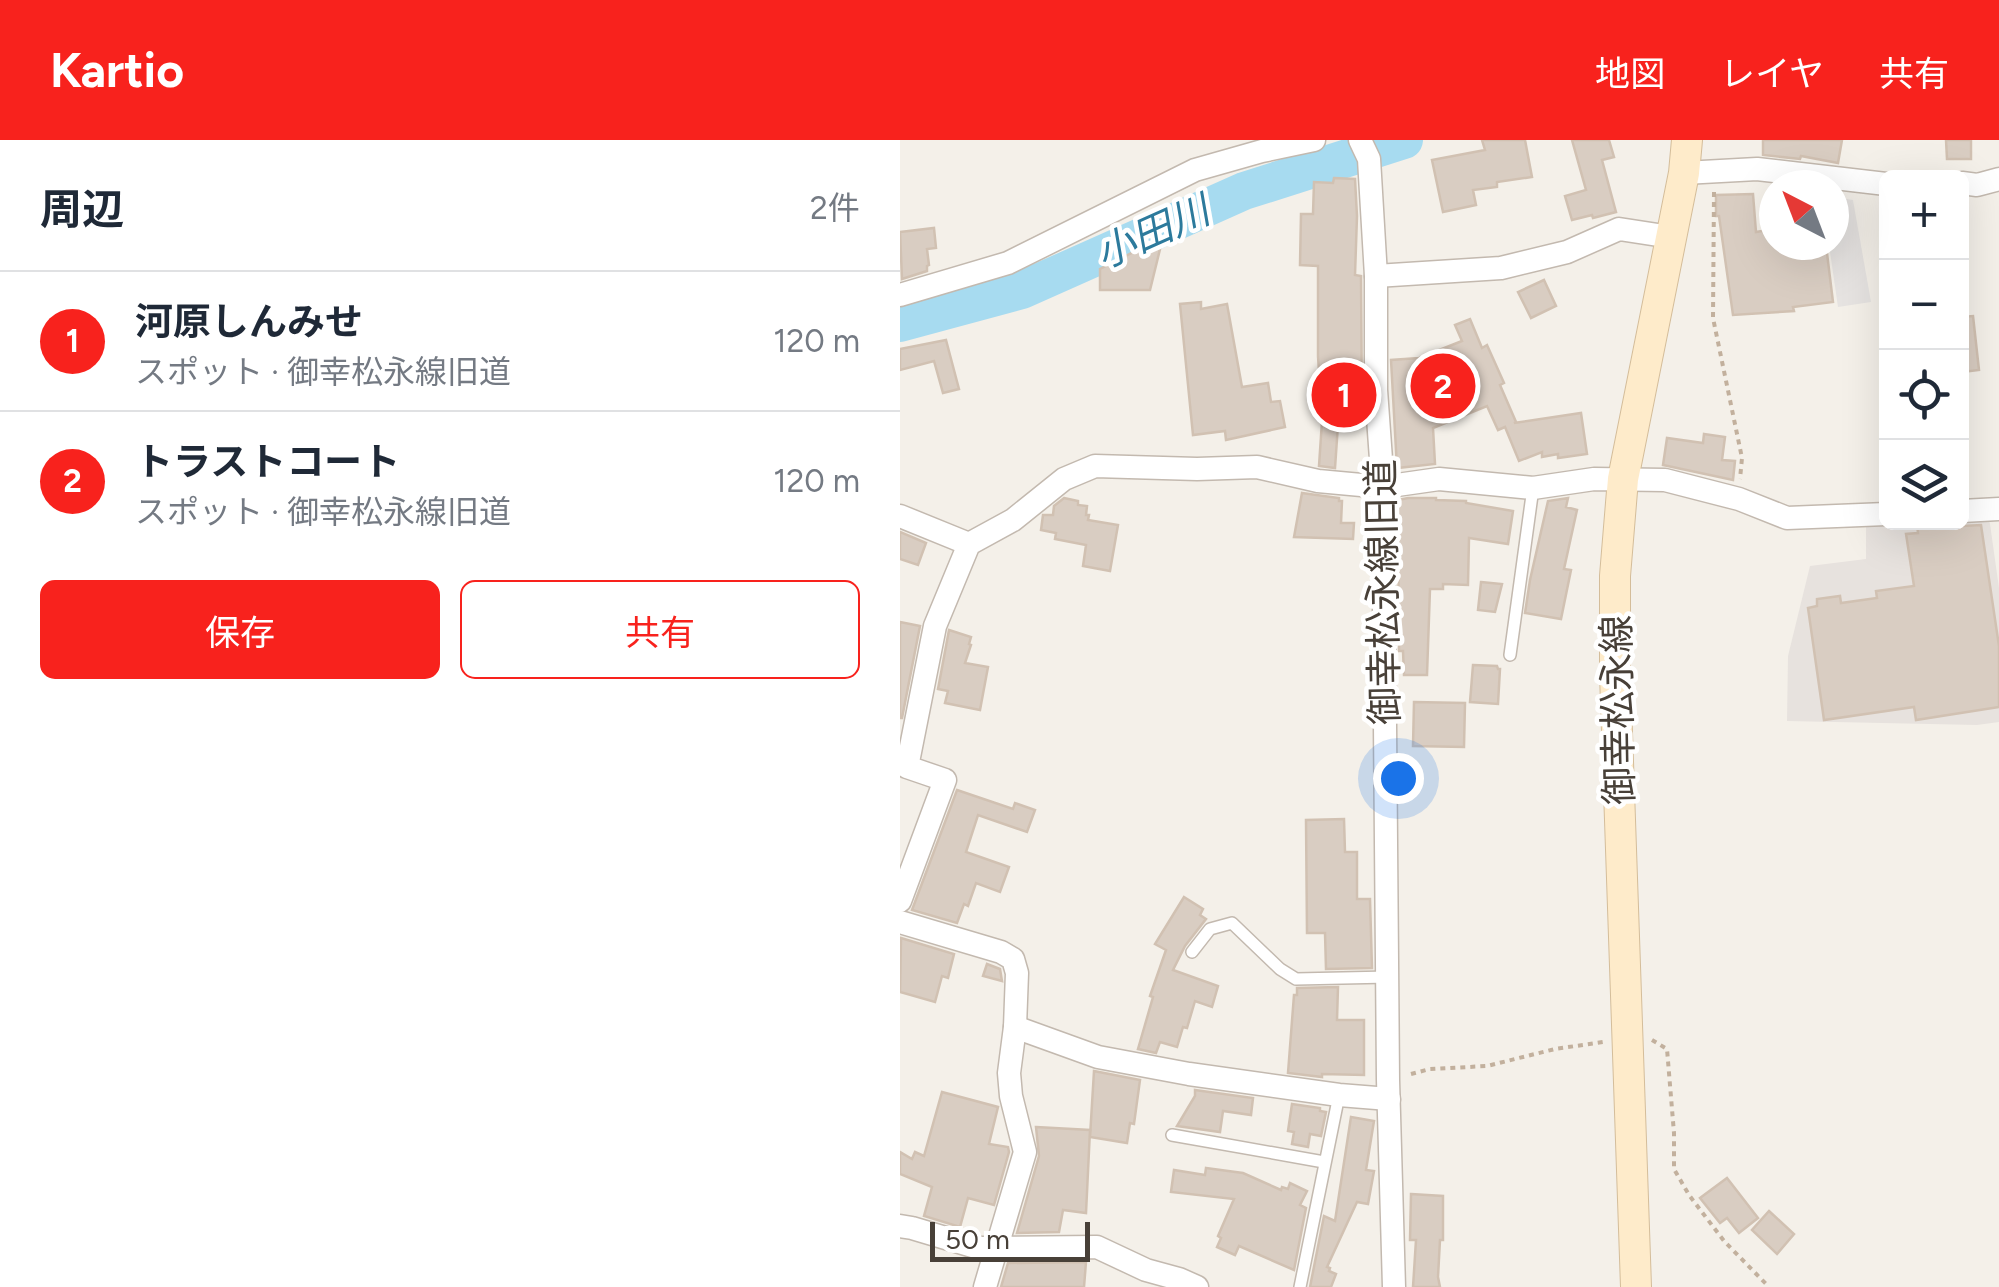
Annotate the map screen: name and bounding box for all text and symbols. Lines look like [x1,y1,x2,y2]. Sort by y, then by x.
text: Kartio [50,41,184,99]
text: 地図 [1595,53,1665,95]
text: レイヤ [1720,53,1824,95]
text: 共有 [1879,53,1949,95]
north arrow [1759,170,1849,260]
map controls [1879,170,1969,530]
button: + [1879,170,1969,260]
text: 周辺 [40,184,124,235]
water label: 小田川 [1087,184,1220,278]
text: 2件 [810,189,860,227]
button: − [1879,260,1969,350]
text: 河原しんみせ [135,299,363,345]
text: 1 [66,322,79,360]
text: 120 m [773,322,860,360]
pin: 2 [1410,348,1476,424]
button: locate [1879,350,1969,440]
text: スポット · 御幸松永線旧道 [135,353,511,391]
pin: 1 [1312,358,1376,432]
text: トラストコート [135,439,400,485]
button: layers [1879,440,1969,530]
street label: 御幸松永線旧道 [1358,459,1408,725]
text: 2 [63,462,82,500]
text: 120 m [773,462,860,500]
text: スポット · 御幸松永線旧道 [135,493,511,531]
button: 保存 [40,580,440,679]
button: 共有 [460,580,860,679]
street label: 御幸松永線 [1593,615,1643,805]
your location [1373,753,1424,804]
scale bar [930,1217,1090,1262]
text: 50 m [945,1222,1010,1256]

